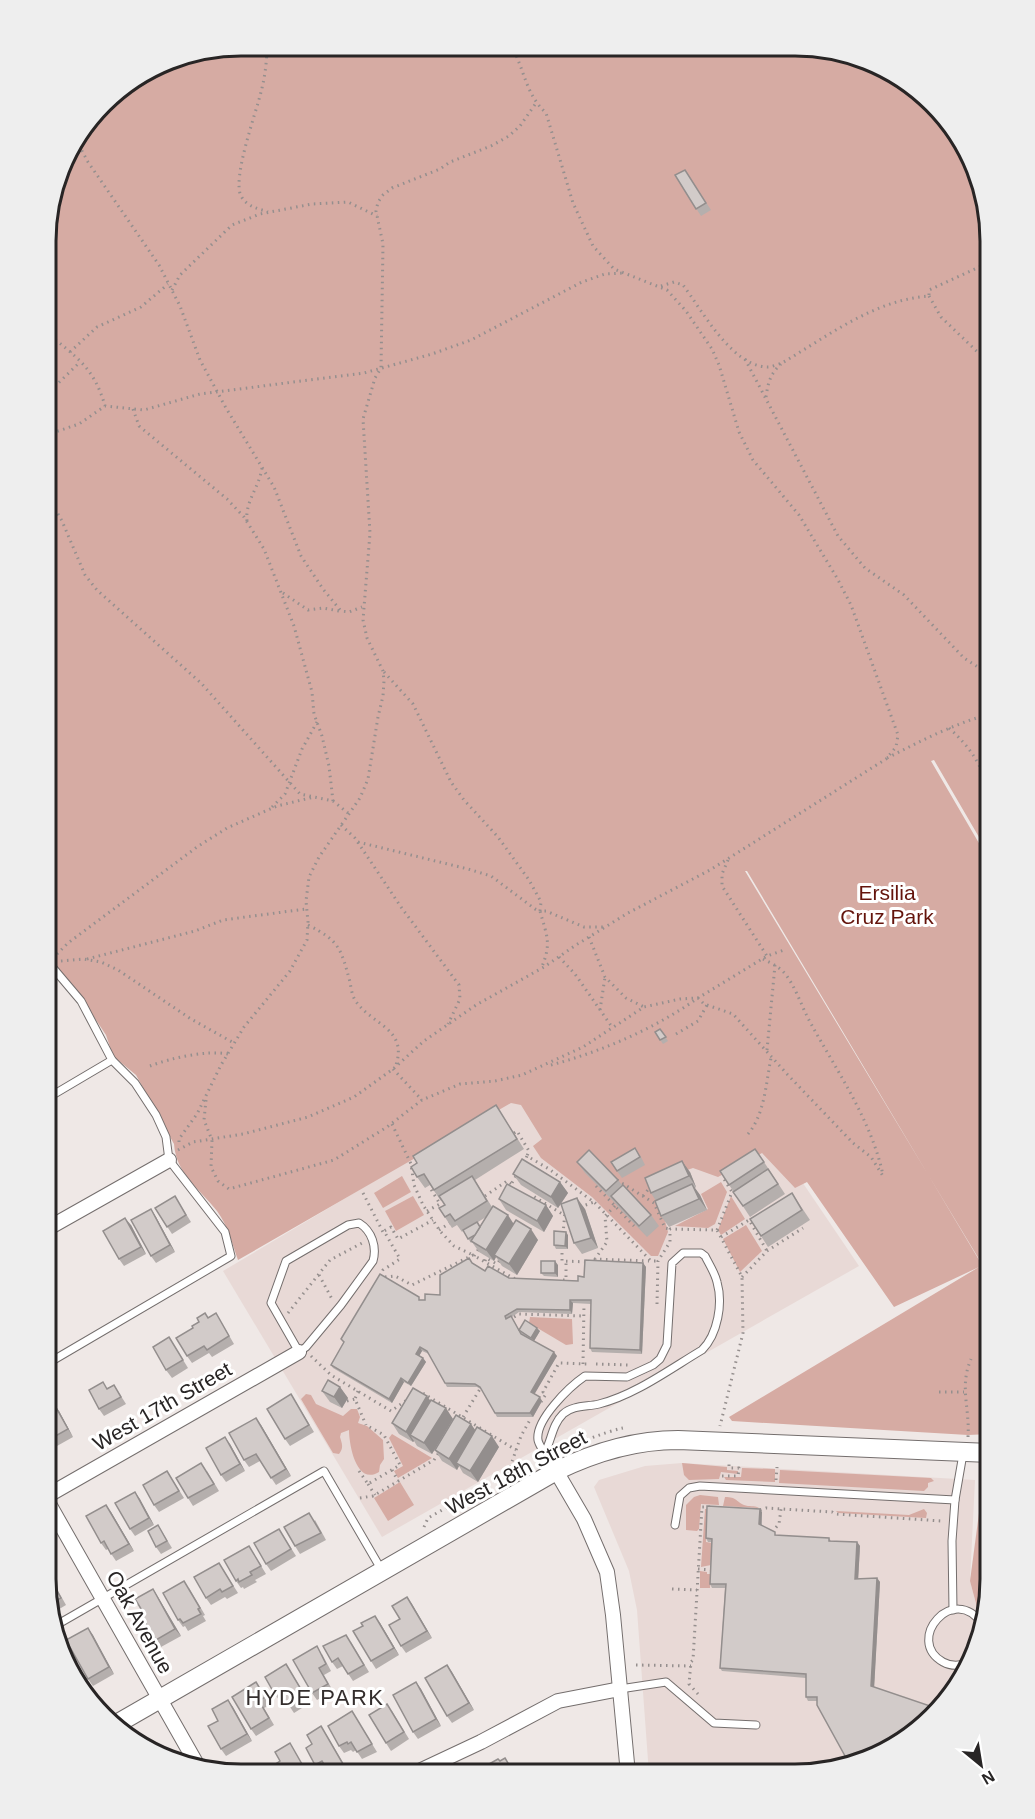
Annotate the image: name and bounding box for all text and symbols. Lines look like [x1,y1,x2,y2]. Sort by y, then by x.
park label: Ersilia Cruz Park [840,881,934,928]
street label: West 17th Street [89,1357,235,1455]
street label: West 18th Street [442,1425,590,1519]
street label: Oak Avenue [102,1567,178,1677]
district label: HYDE PARK [245,1685,385,1710]
north arrow [951,1735,1011,1795]
text: N [979,1767,998,1788]

